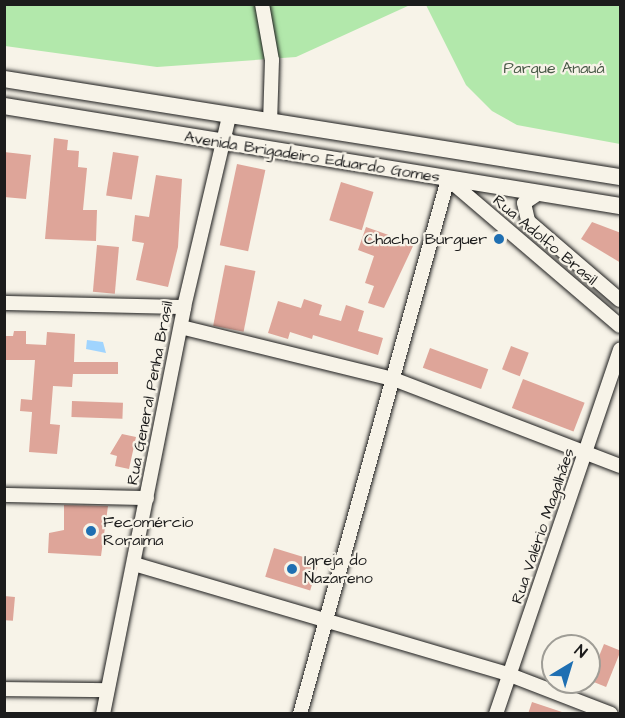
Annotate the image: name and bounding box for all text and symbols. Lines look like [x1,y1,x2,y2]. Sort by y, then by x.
park label: Parque Anauá [503,58,605,78]
street label: Avenida Brigadeiro Eduardo Gomes [183,127,441,187]
street label: Rua Adolfo Brasil [489,191,601,289]
place label: Chacho Burguer [364,229,487,249]
marker: Chacho Burguer [492,232,506,246]
street label: Rua General Penha Brasil [123,299,177,487]
street label: Rua Valério Magalhães [507,446,579,606]
place label: Fecomércio Roraima [103,512,193,550]
marker: Fecomércio Roraima [84,524,98,538]
place label: Igreja do Nazareno [304,550,373,588]
marker: Igreja do Nazareno [285,562,299,576]
north arrow [541,634,601,694]
text: N [570,640,592,663]

